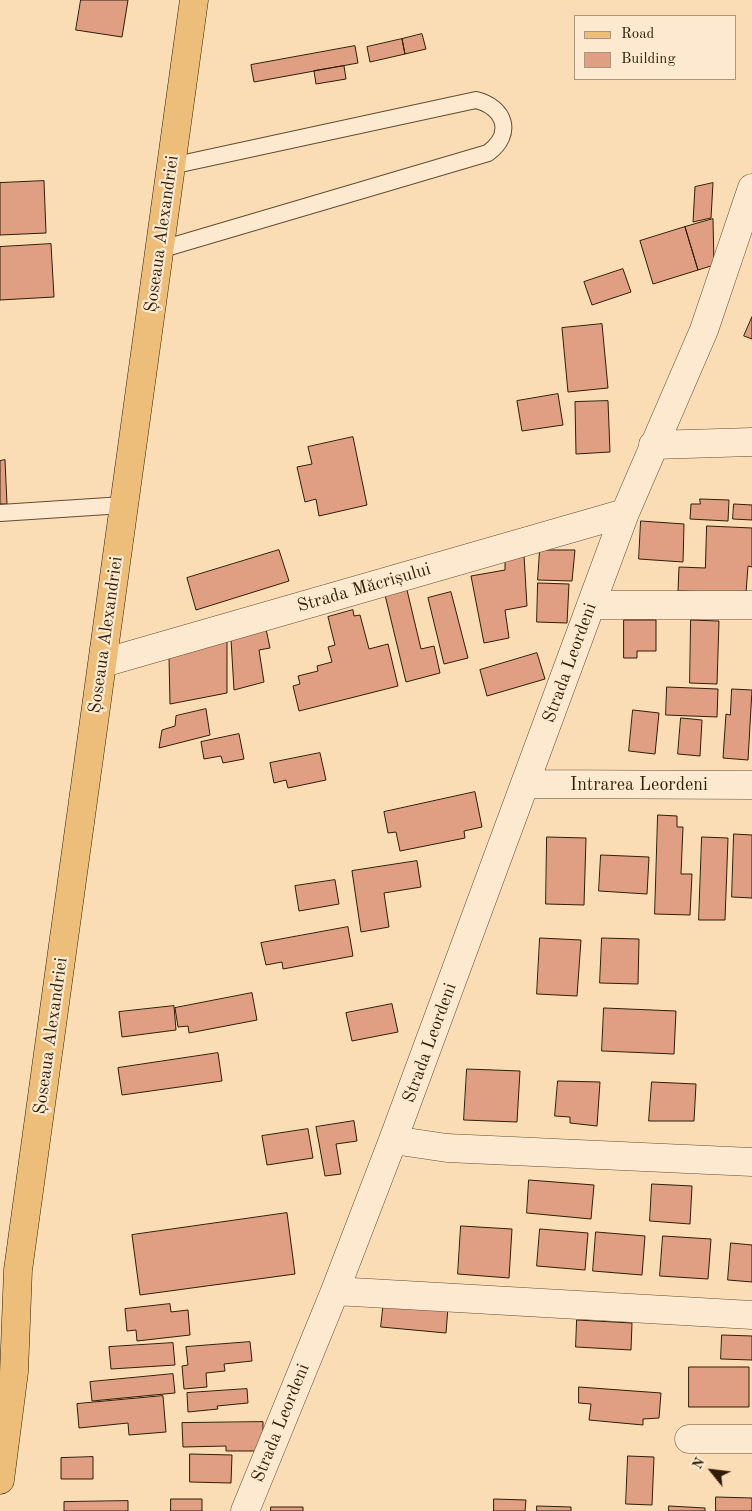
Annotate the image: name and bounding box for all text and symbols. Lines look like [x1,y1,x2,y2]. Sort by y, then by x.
legend [574,15,737,80]
text: Road [621,27,654,42]
text: Building [621,52,676,67]
street label: Șoseaua Alexandriei [140,154,184,314]
street label: Șoseaua Alexandriei [84,555,128,715]
street label: Strada Măcrișului [295,559,433,617]
street label: Strada Leordeni [538,600,602,726]
street label: Intrarea Leordeni [570,774,708,796]
street label: Șoseaua Alexandriei [29,956,73,1116]
street label: Strada Leordeni [398,980,462,1106]
street label: Strada Leordeni [247,1361,315,1485]
north arrow [687,1446,737,1496]
text: N [690,1456,708,1472]

